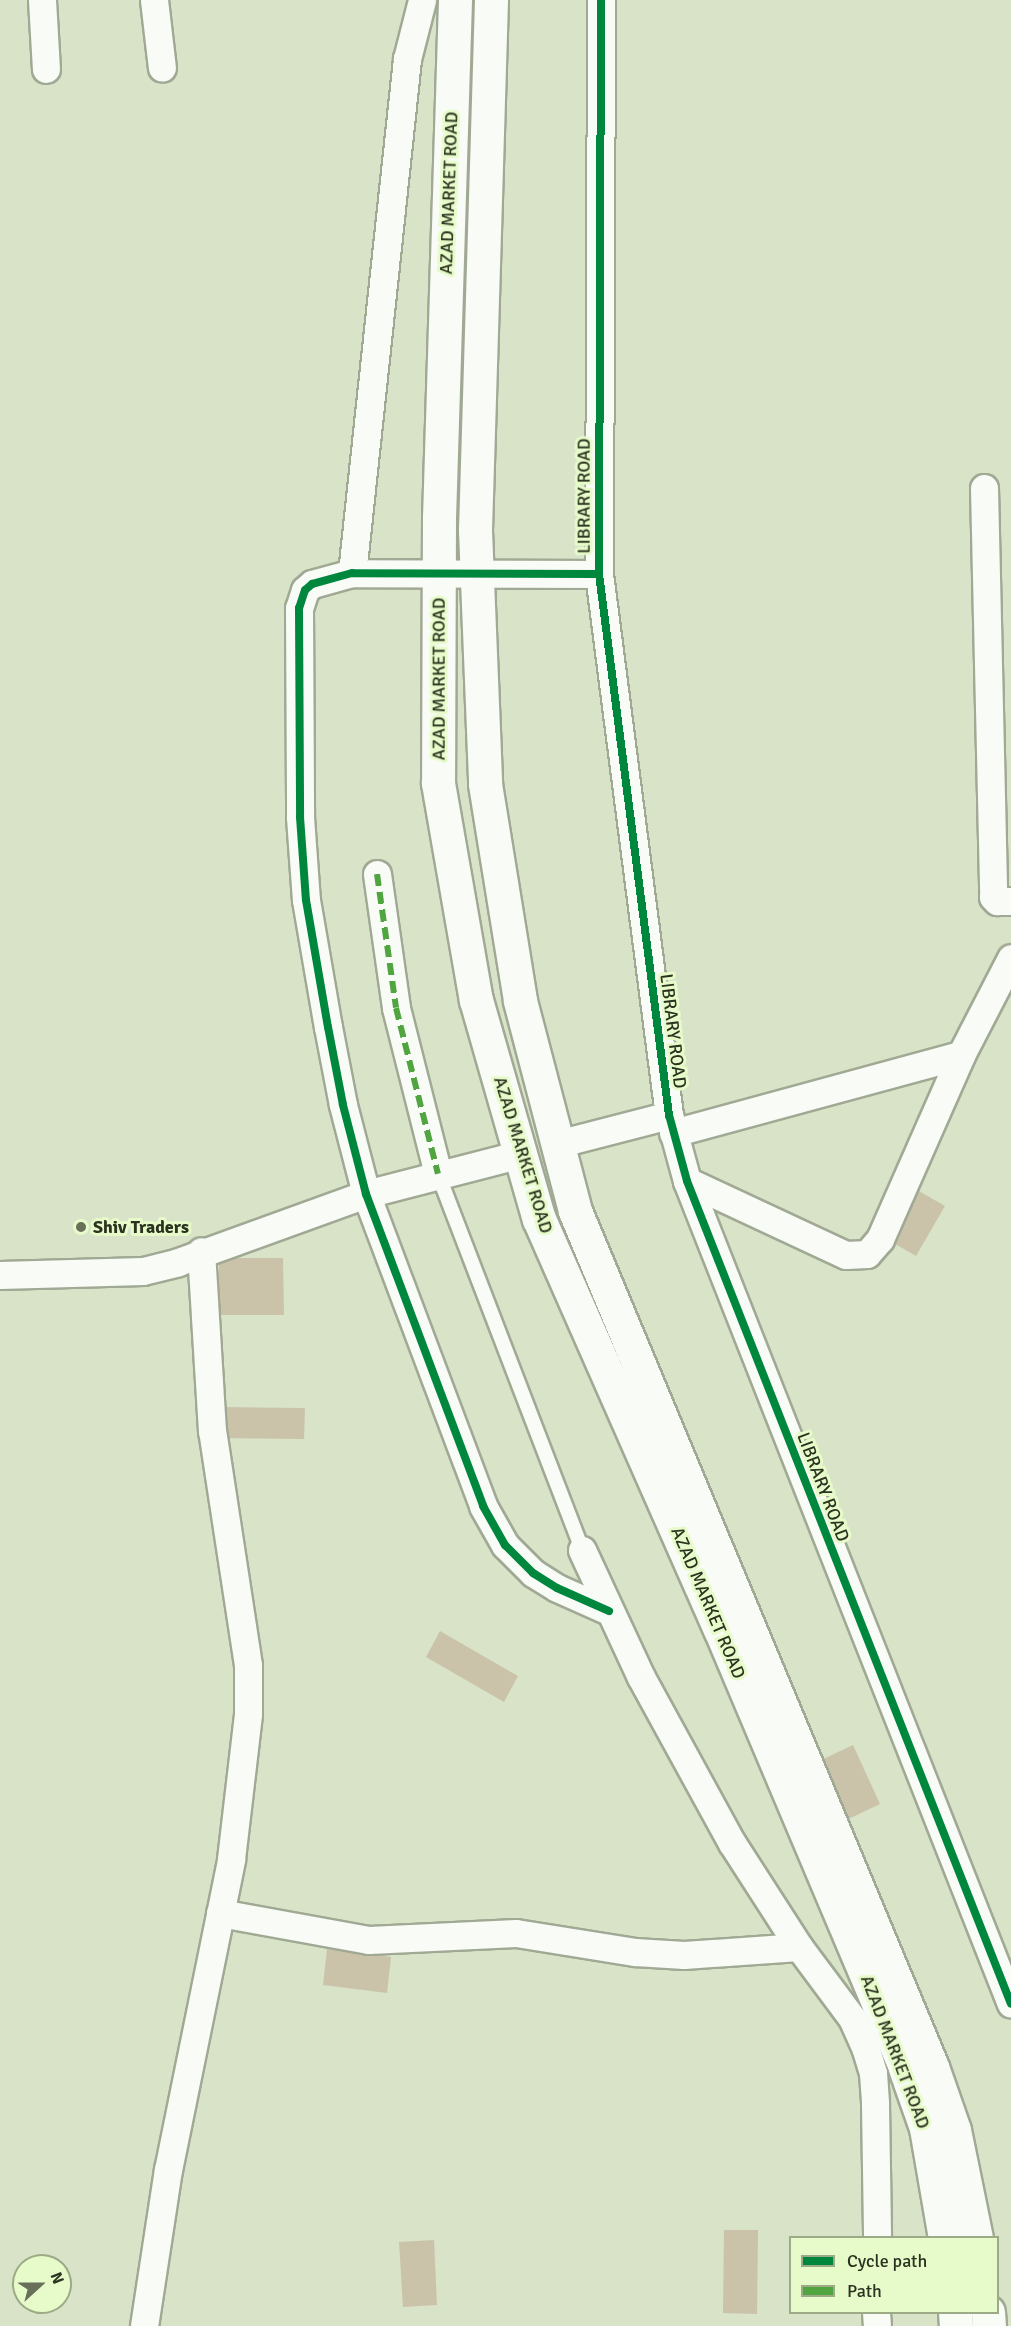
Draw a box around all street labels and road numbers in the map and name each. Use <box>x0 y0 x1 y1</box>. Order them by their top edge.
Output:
street label: AZAD MARKET ROAD <box>435 111 463 275</box>
street label: LIBRARY ROAD <box>573 438 595 554</box>
street label: AZAD MARKET ROAD <box>428 598 450 760</box>
street label: LIBRARY ROAD <box>655 972 691 1090</box>
street label: AZAD MARKET ROAD <box>489 1074 557 1236</box>
street label: LIBRARY ROAD <box>792 1429 854 1545</box>
street label: AZAD MARKET ROAD <box>666 1524 750 1682</box>
street label: AZAD MARKET ROAD <box>856 1972 934 2132</box>

